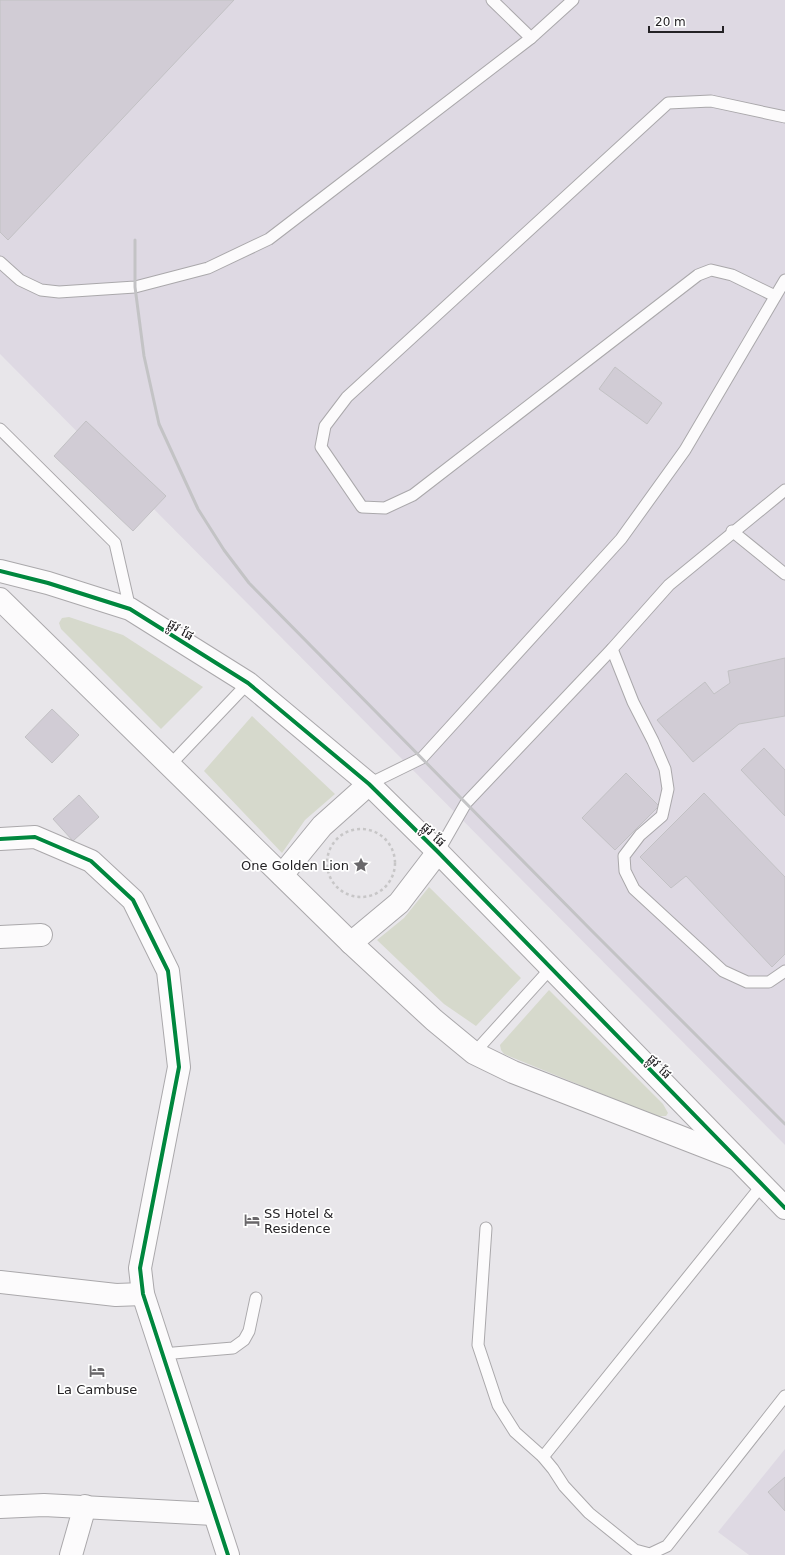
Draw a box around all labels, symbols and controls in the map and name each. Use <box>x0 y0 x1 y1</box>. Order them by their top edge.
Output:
scale bar <box>649 8 723 34</box>
text: 20 m <box>655 15 686 29</box>
street label: ផ្លូវ ផែ <box>163 615 197 647</box>
street label: ផ្លូវ ផែ <box>416 819 449 852</box>
place icon: One Golden Lion <box>352 856 370 874</box>
place label: One Golden Lion <box>241 858 349 873</box>
street label: ផ្លូវ ផែ <box>642 1051 675 1085</box>
place label: SS Hotel & Residence <box>264 1206 333 1236</box>
hotel icon: SS Hotel & Residence <box>243 1211 261 1229</box>
hotel icon: La Cambuse <box>88 1362 106 1380</box>
place label: La Cambuse <box>57 1382 137 1397</box>

